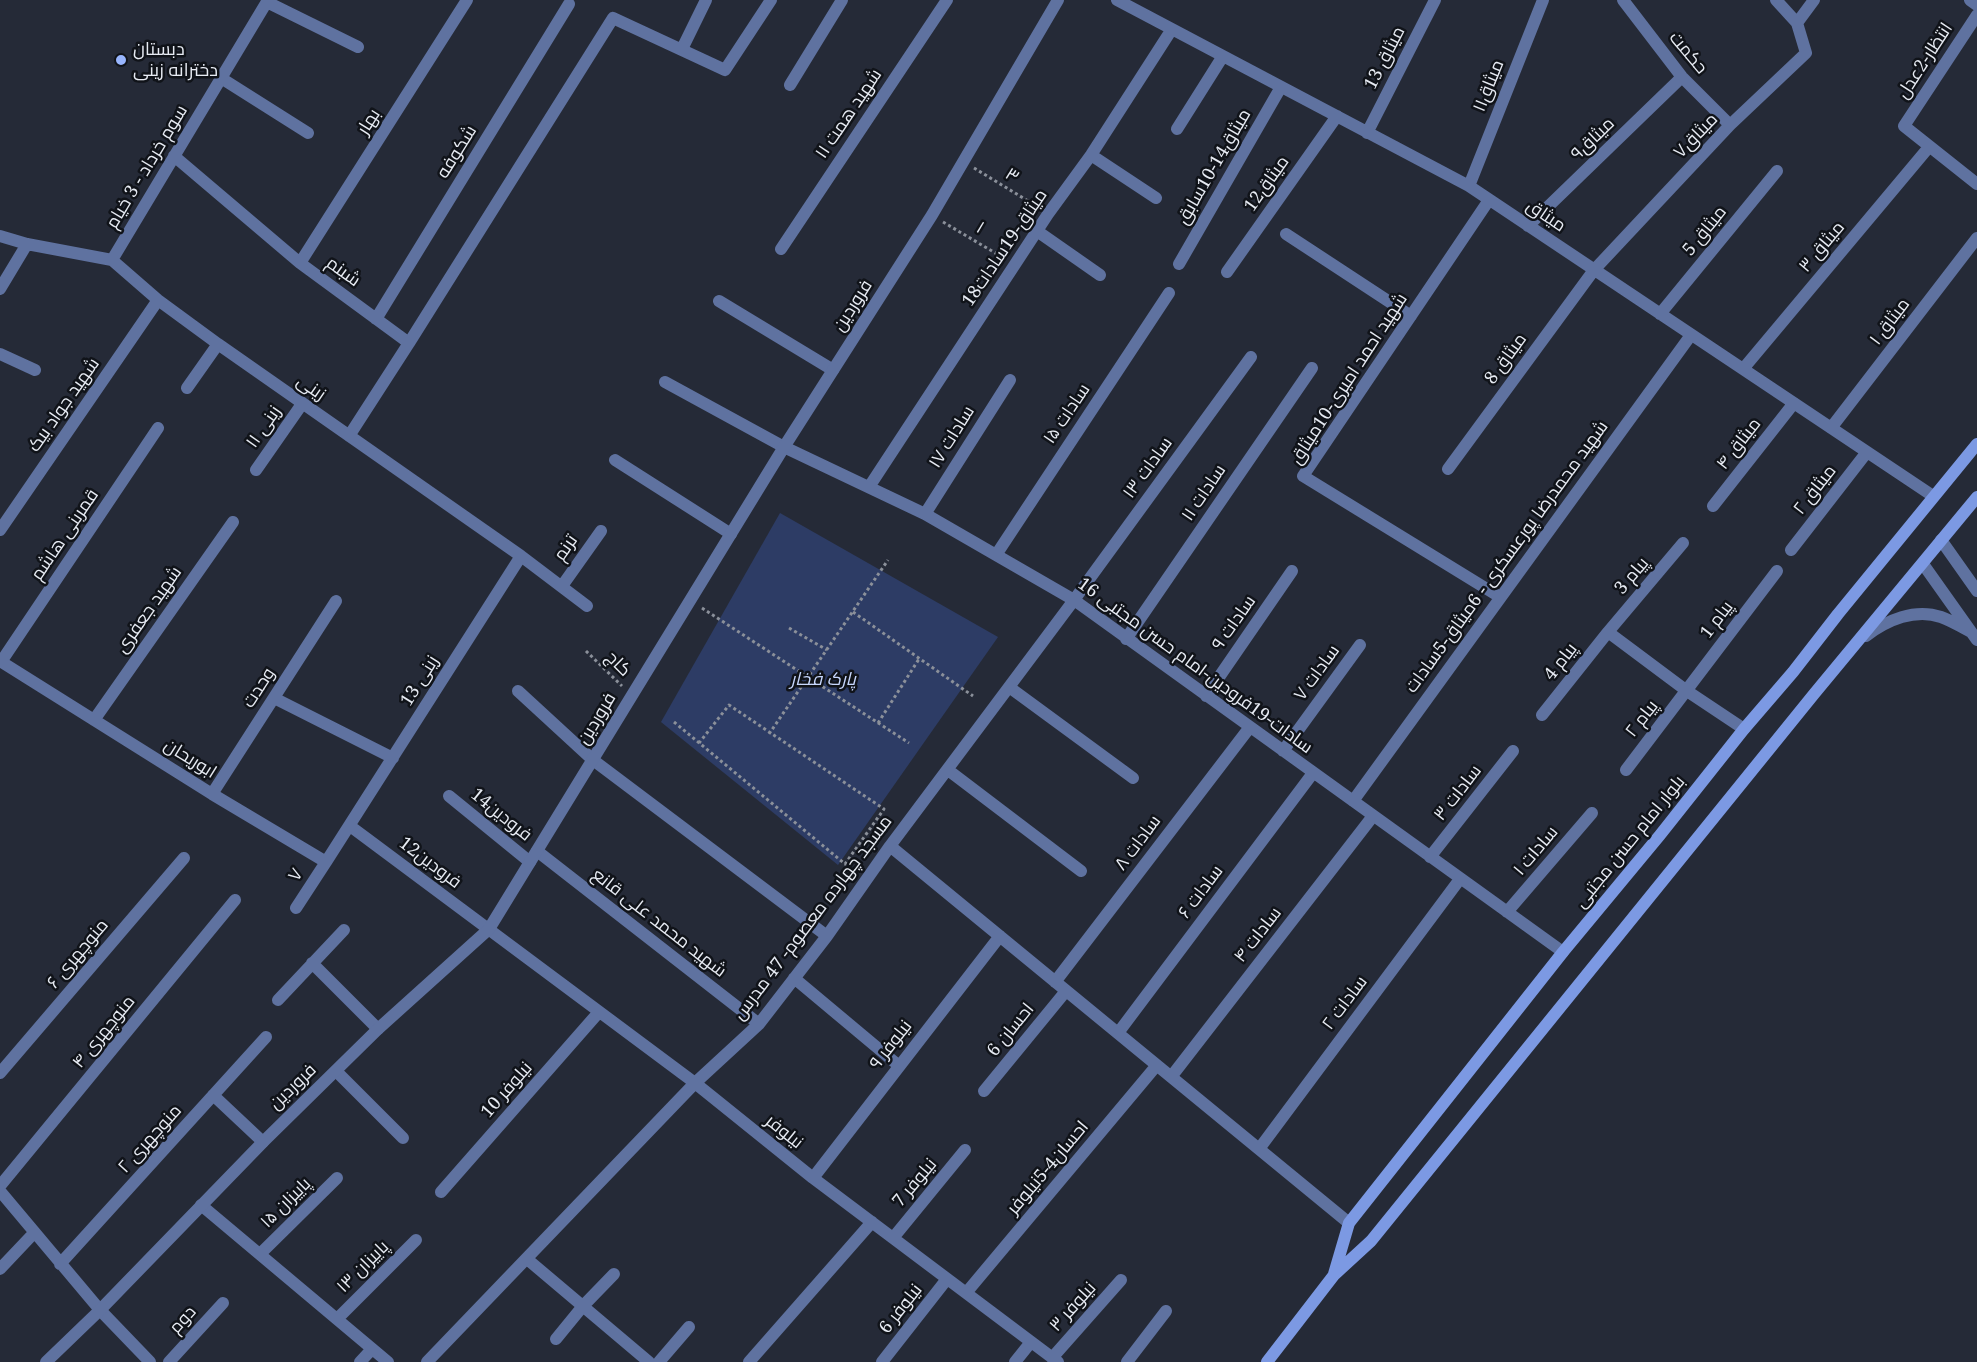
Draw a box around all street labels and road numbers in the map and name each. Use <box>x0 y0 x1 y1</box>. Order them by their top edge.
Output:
street label: انتظار-2عدل <box>1892 19 1958 103</box>
street label: میثاق 13 <box>1360 23 1410 93</box>
street label: حکمت <box>1664 27 1712 79</box>
street label: میثاق۱۱ <box>1469 57 1509 115</box>
street label: شهید همت ۱۱ <box>811 65 887 163</box>
street label: سوم خرداد - 3 خیام <box>102 101 192 233</box>
street label: بهار <box>353 105 385 139</box>
street label: میثاق14-10سابق <box>1172 105 1256 229</box>
street label: میثاق۷ <box>1669 109 1723 163</box>
street label: میثاق۹ <box>1567 113 1619 165</box>
street label: شکوفه <box>432 121 482 183</box>
street label: 12میثاق <box>1240 152 1294 216</box>
street label: ۳ <box>1001 164 1023 188</box>
street label: 18میثاق-19سادات <box>958 185 1052 311</box>
street label: میثاق <box>1522 195 1570 237</box>
street label: میثاق 5 <box>1678 202 1732 260</box>
street label: ۱ <box>972 217 988 239</box>
street label: میثاق ۳ <box>1794 217 1850 277</box>
street label: شبنم <box>322 252 364 292</box>
street label: فروردین <box>829 276 877 336</box>
street label: شهید احمد امیری-10میثاق <box>1286 289 1412 469</box>
street label: میثاق ۱ <box>1865 294 1915 350</box>
street label: میثاق 8 <box>1480 329 1532 389</box>
street label: شهید جواد بیک <box>24 354 104 456</box>
street label: زینی <box>292 370 330 406</box>
street label: سادات ۱۵ <box>1039 380 1095 448</box>
street label: زینی ۱۱ <box>242 402 286 452</box>
street label: سادات ۱۷ <box>924 402 980 472</box>
street label: میثاق ۴ <box>1712 414 1766 474</box>
street label: شهید محمدرضا پورعسکری - 6میثاق-5سادات <box>1401 417 1613 697</box>
street label: سادات ۱۳ <box>1119 433 1177 503</box>
street label: سادات ۱۱ <box>1177 461 1231 525</box>
street label: میثاق ۲ <box>1789 461 1841 519</box>
street label: قمربنی هاشم <box>27 485 103 585</box>
street label: ترنم <box>549 531 583 565</box>
street label: پیام 3 <box>1610 553 1654 599</box>
street label: شهید جعفری <box>111 563 187 657</box>
street label: سادات-19فرودین-امام حسن مجتبی 16 <box>1073 573 1317 759</box>
street label: سادات ۹ <box>1207 591 1261 655</box>
street label: پیام 1 <box>1696 597 1738 643</box>
street label: پیام 4 <box>1540 639 1582 685</box>
street label: سادات ۷ <box>1289 641 1345 705</box>
street label: کاج <box>601 647 635 681</box>
street label: زینی 13 <box>396 652 444 710</box>
street label: وحدت <box>238 664 280 712</box>
street label: فروردین <box>573 689 621 749</box>
street label: پیام ۲ <box>1621 696 1663 742</box>
street label: ابوریحان <box>160 735 220 783</box>
street label: سادات ۳ <box>1430 761 1486 825</box>
street label: بلوار امام حسن مجتبی <box>1570 771 1690 913</box>
street label: 14فرودین <box>466 784 536 846</box>
street label: مسجد چهارده معصوم- 47 مدرس <box>729 811 897 1025</box>
street label: سادات ۸ <box>1110 811 1166 875</box>
street label: سادات ‍‍۱ <box>1509 822 1563 880</box>
street label: 12فرودین <box>395 833 465 893</box>
street label: سادات ۶ <box>1174 861 1228 923</box>
street label: ۷ <box>284 864 308 886</box>
street label: شهید محمد علی قانع <box>588 864 730 982</box>
street label: سادات ۴ <box>1230 903 1286 967</box>
street label: منوچهری ۶ <box>43 915 113 993</box>
street label: سادات ۲ <box>1318 972 1372 1034</box>
street label: منوچهری ۴ <box>68 991 140 1073</box>
street label: احسان 6 <box>983 999 1039 1061</box>
street label: نیلوفر ۹ <box>865 1016 917 1074</box>
street label: نیلوفر 10 <box>477 1058 537 1122</box>
street label: فروردین <box>265 1059 321 1115</box>
street label: منوچهری ۲ <box>114 1100 186 1178</box>
street label: نیلوفر <box>761 1110 807 1154</box>
street label: احسان4-5نیلوفر <box>1003 1117 1093 1219</box>
street label: نیلوفر 7 <box>888 1154 942 1212</box>
street label: پاییزان ۱۵ <box>256 1173 316 1233</box>
street label: پاییزان ۱۳ <box>332 1236 394 1298</box>
street label: نیلوفر ۳ <box>1045 1278 1101 1336</box>
street label: نیلوفر 6 <box>875 1280 927 1338</box>
street label: دوم <box>165 1302 201 1338</box>

